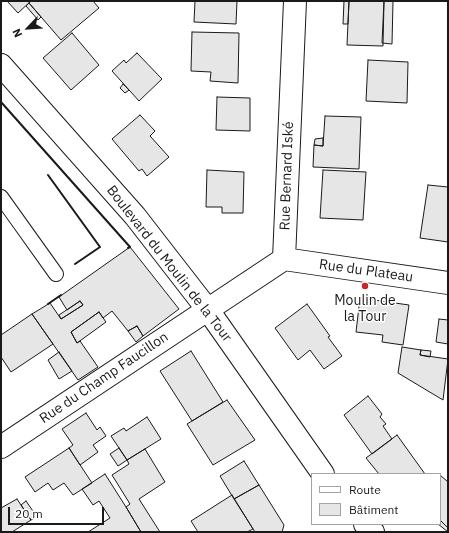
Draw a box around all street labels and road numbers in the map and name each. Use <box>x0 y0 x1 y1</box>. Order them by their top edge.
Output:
street label: Rue Bernard Iské <box>277 121 297 231</box>
street label: Boulevard du Moulin de la Tour <box>103 182 235 346</box>
street label: Rue du Plateau <box>318 256 414 286</box>
street label: Rue du Champ Faucillon <box>36 329 172 427</box>

